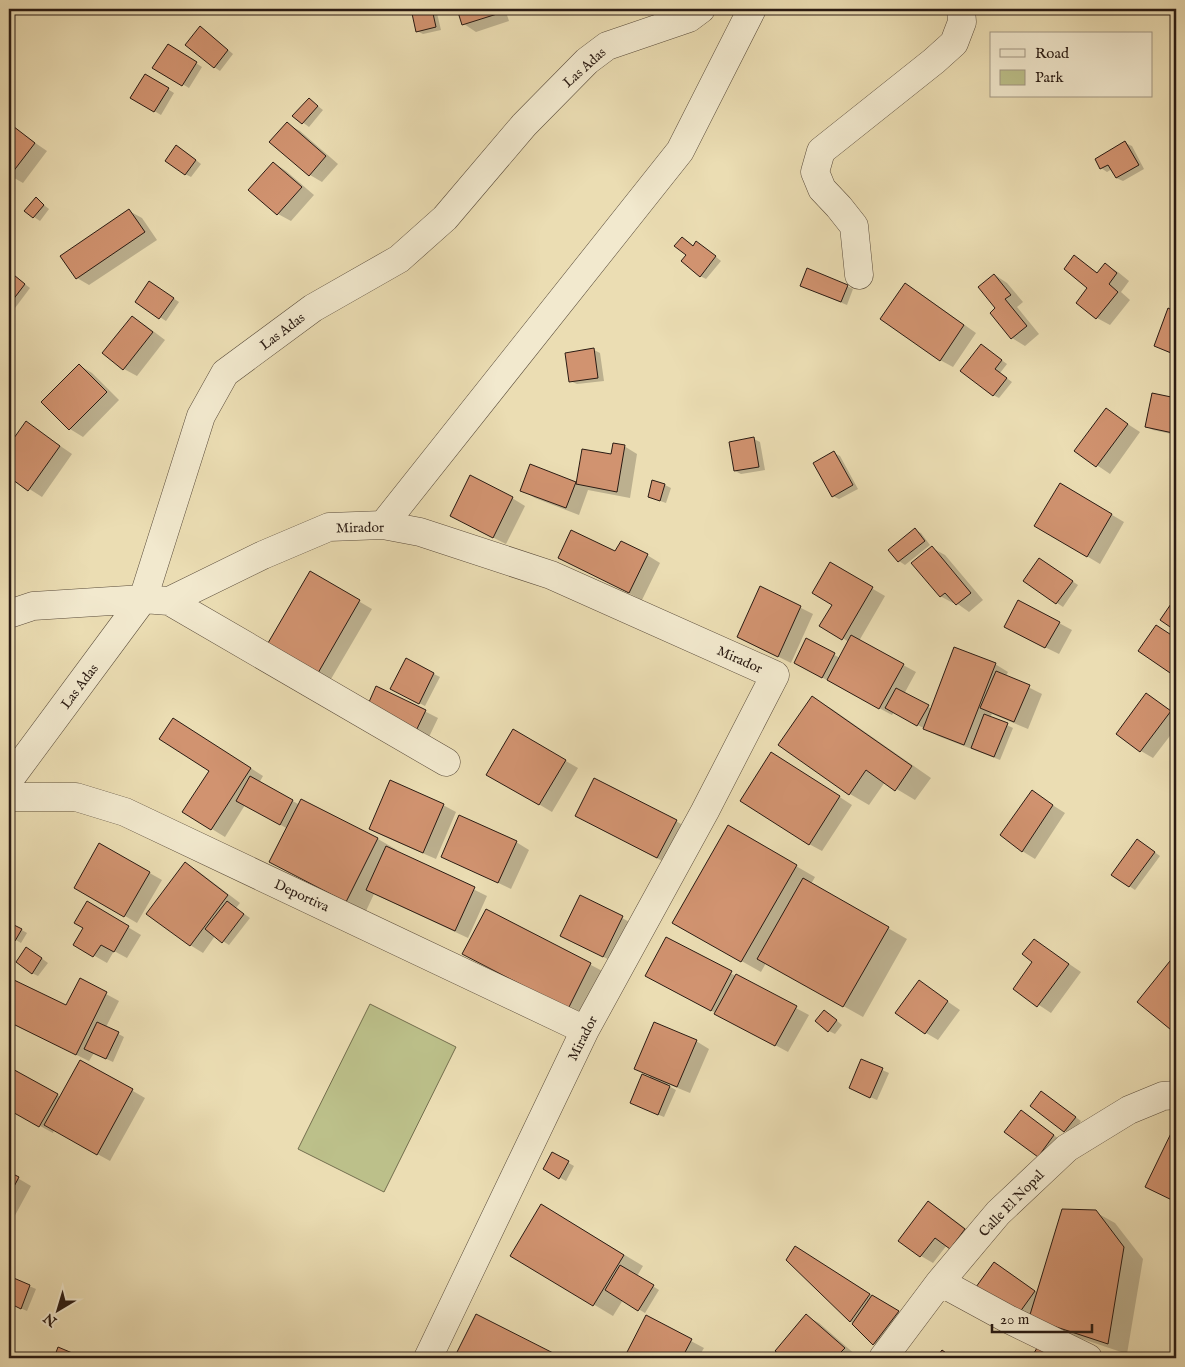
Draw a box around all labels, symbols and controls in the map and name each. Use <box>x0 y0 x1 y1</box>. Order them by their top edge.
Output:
legend <box>990 32 1152 98</box>
street label: Las Adas <box>559 44 610 92</box>
text: Road <box>1035 44 1070 63</box>
text: Park <box>1035 68 1065 87</box>
street label: Las Adas <box>256 309 309 355</box>
street label: Mirador <box>336 519 384 537</box>
street label: Mirador <box>714 642 765 678</box>
street label: Las Adas <box>57 660 103 713</box>
street label: Deportiva <box>271 875 333 917</box>
street label: Mirador <box>564 1013 602 1064</box>
street label: Calle El Nopal <box>975 1166 1048 1241</box>
north arrow <box>32 1284 82 1334</box>
scale bar <box>992 1302 1092 1334</box>
text: N <box>40 1309 62 1331</box>
text: 20 m <box>1000 1310 1030 1329</box>

